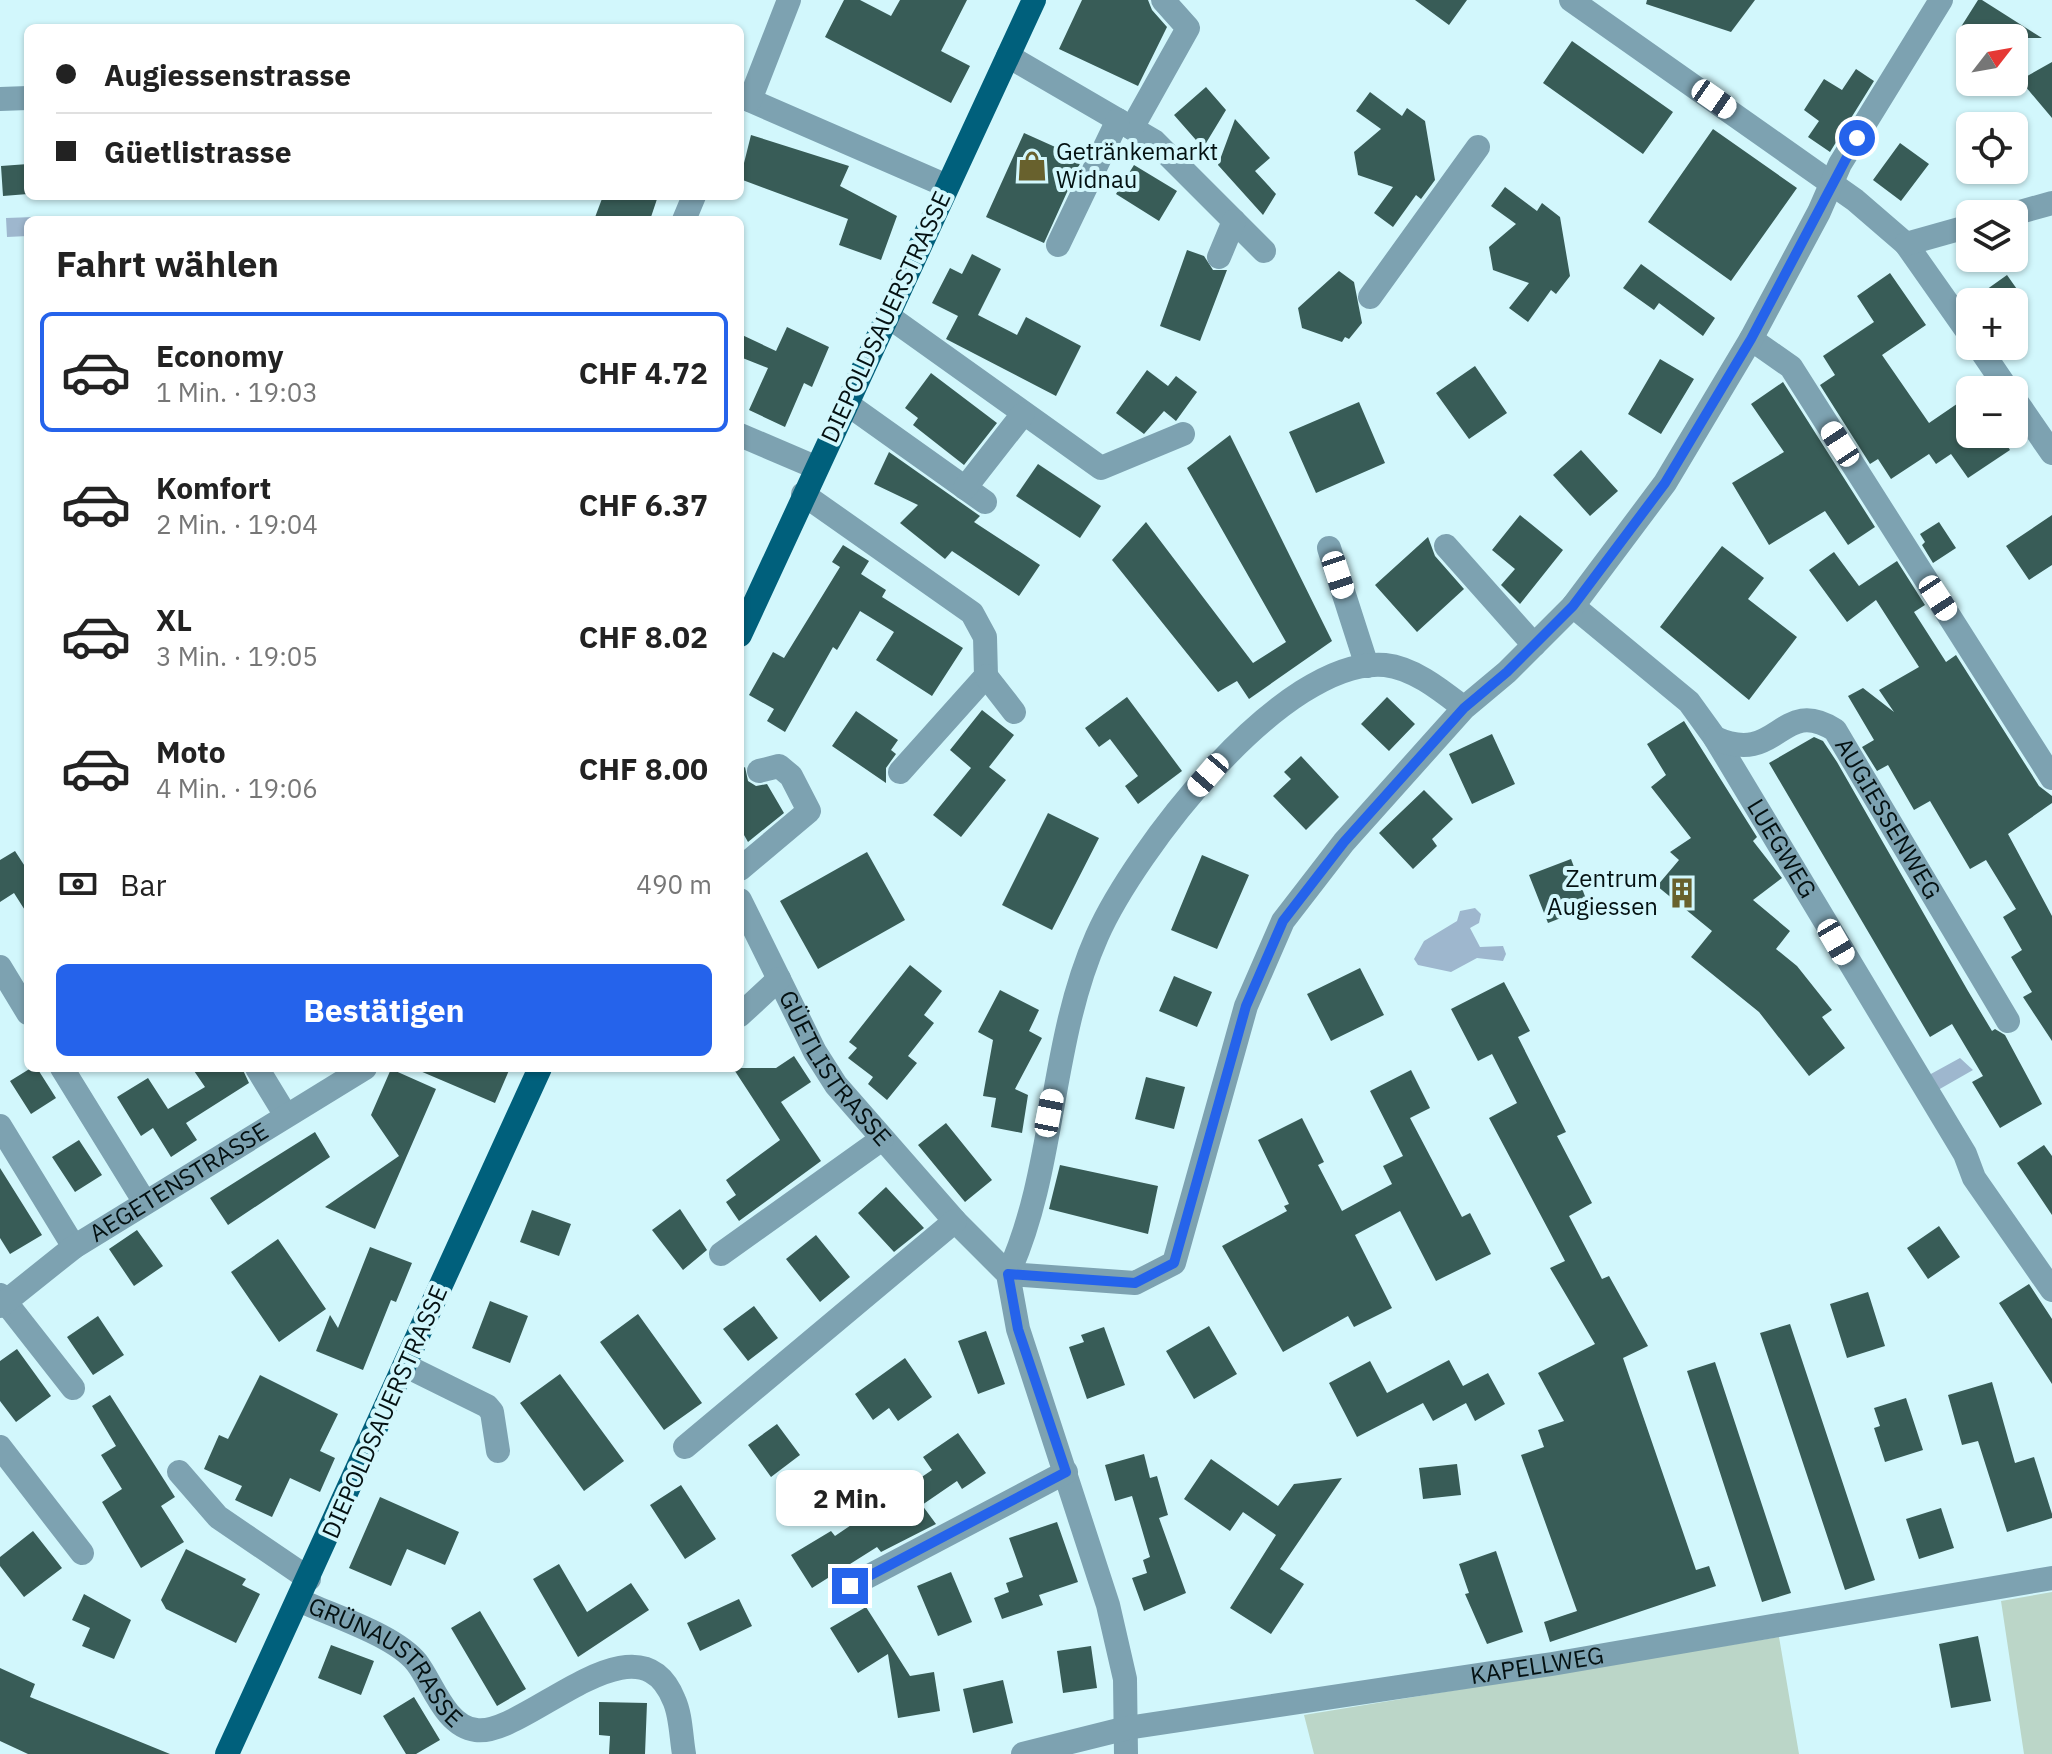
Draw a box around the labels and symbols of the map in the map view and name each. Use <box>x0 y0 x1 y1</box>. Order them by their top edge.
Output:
north arrow <box>1956 24 2028 96</box>
car <box>1687 75 1741 123</box>
route start <box>1839 120 1875 156</box>
place label: Getränkemarkt Widnau <box>1056 135 1218 195</box>
shop icon: Getränkemarkt Widnau <box>1015 149 1049 183</box>
street label: DIEPOLDSAUERSTRASSE <box>813 186 957 447</box>
car <box>1817 417 1863 471</box>
car <box>1319 548 1357 602</box>
car <box>1915 571 1961 625</box>
street label: AUGIESSENWEG <box>1828 732 1949 905</box>
car <box>1183 749 1233 801</box>
street label: LUEGWEG <box>1740 793 1824 904</box>
place label: Zentrum Augiessen <box>1547 862 1658 922</box>
building icon: Zentrum Augiessen <box>1665 876 1699 910</box>
car <box>1814 915 1858 969</box>
street label: GÜETLISTRASSE <box>772 985 899 1152</box>
car <box>1033 1087 1065 1139</box>
street label: AEGETENSTRASSE <box>83 1114 274 1249</box>
street label: DIEPOLDSAUERSTRASSE <box>314 1280 454 1543</box>
callout: 2 Min. <box>776 1470 924 1526</box>
route end <box>832 1568 868 1604</box>
street label: GRÜNAUSTRASSE <box>304 1589 470 1734</box>
street label: KAPELLWEG <box>1468 1638 1606 1691</box>

